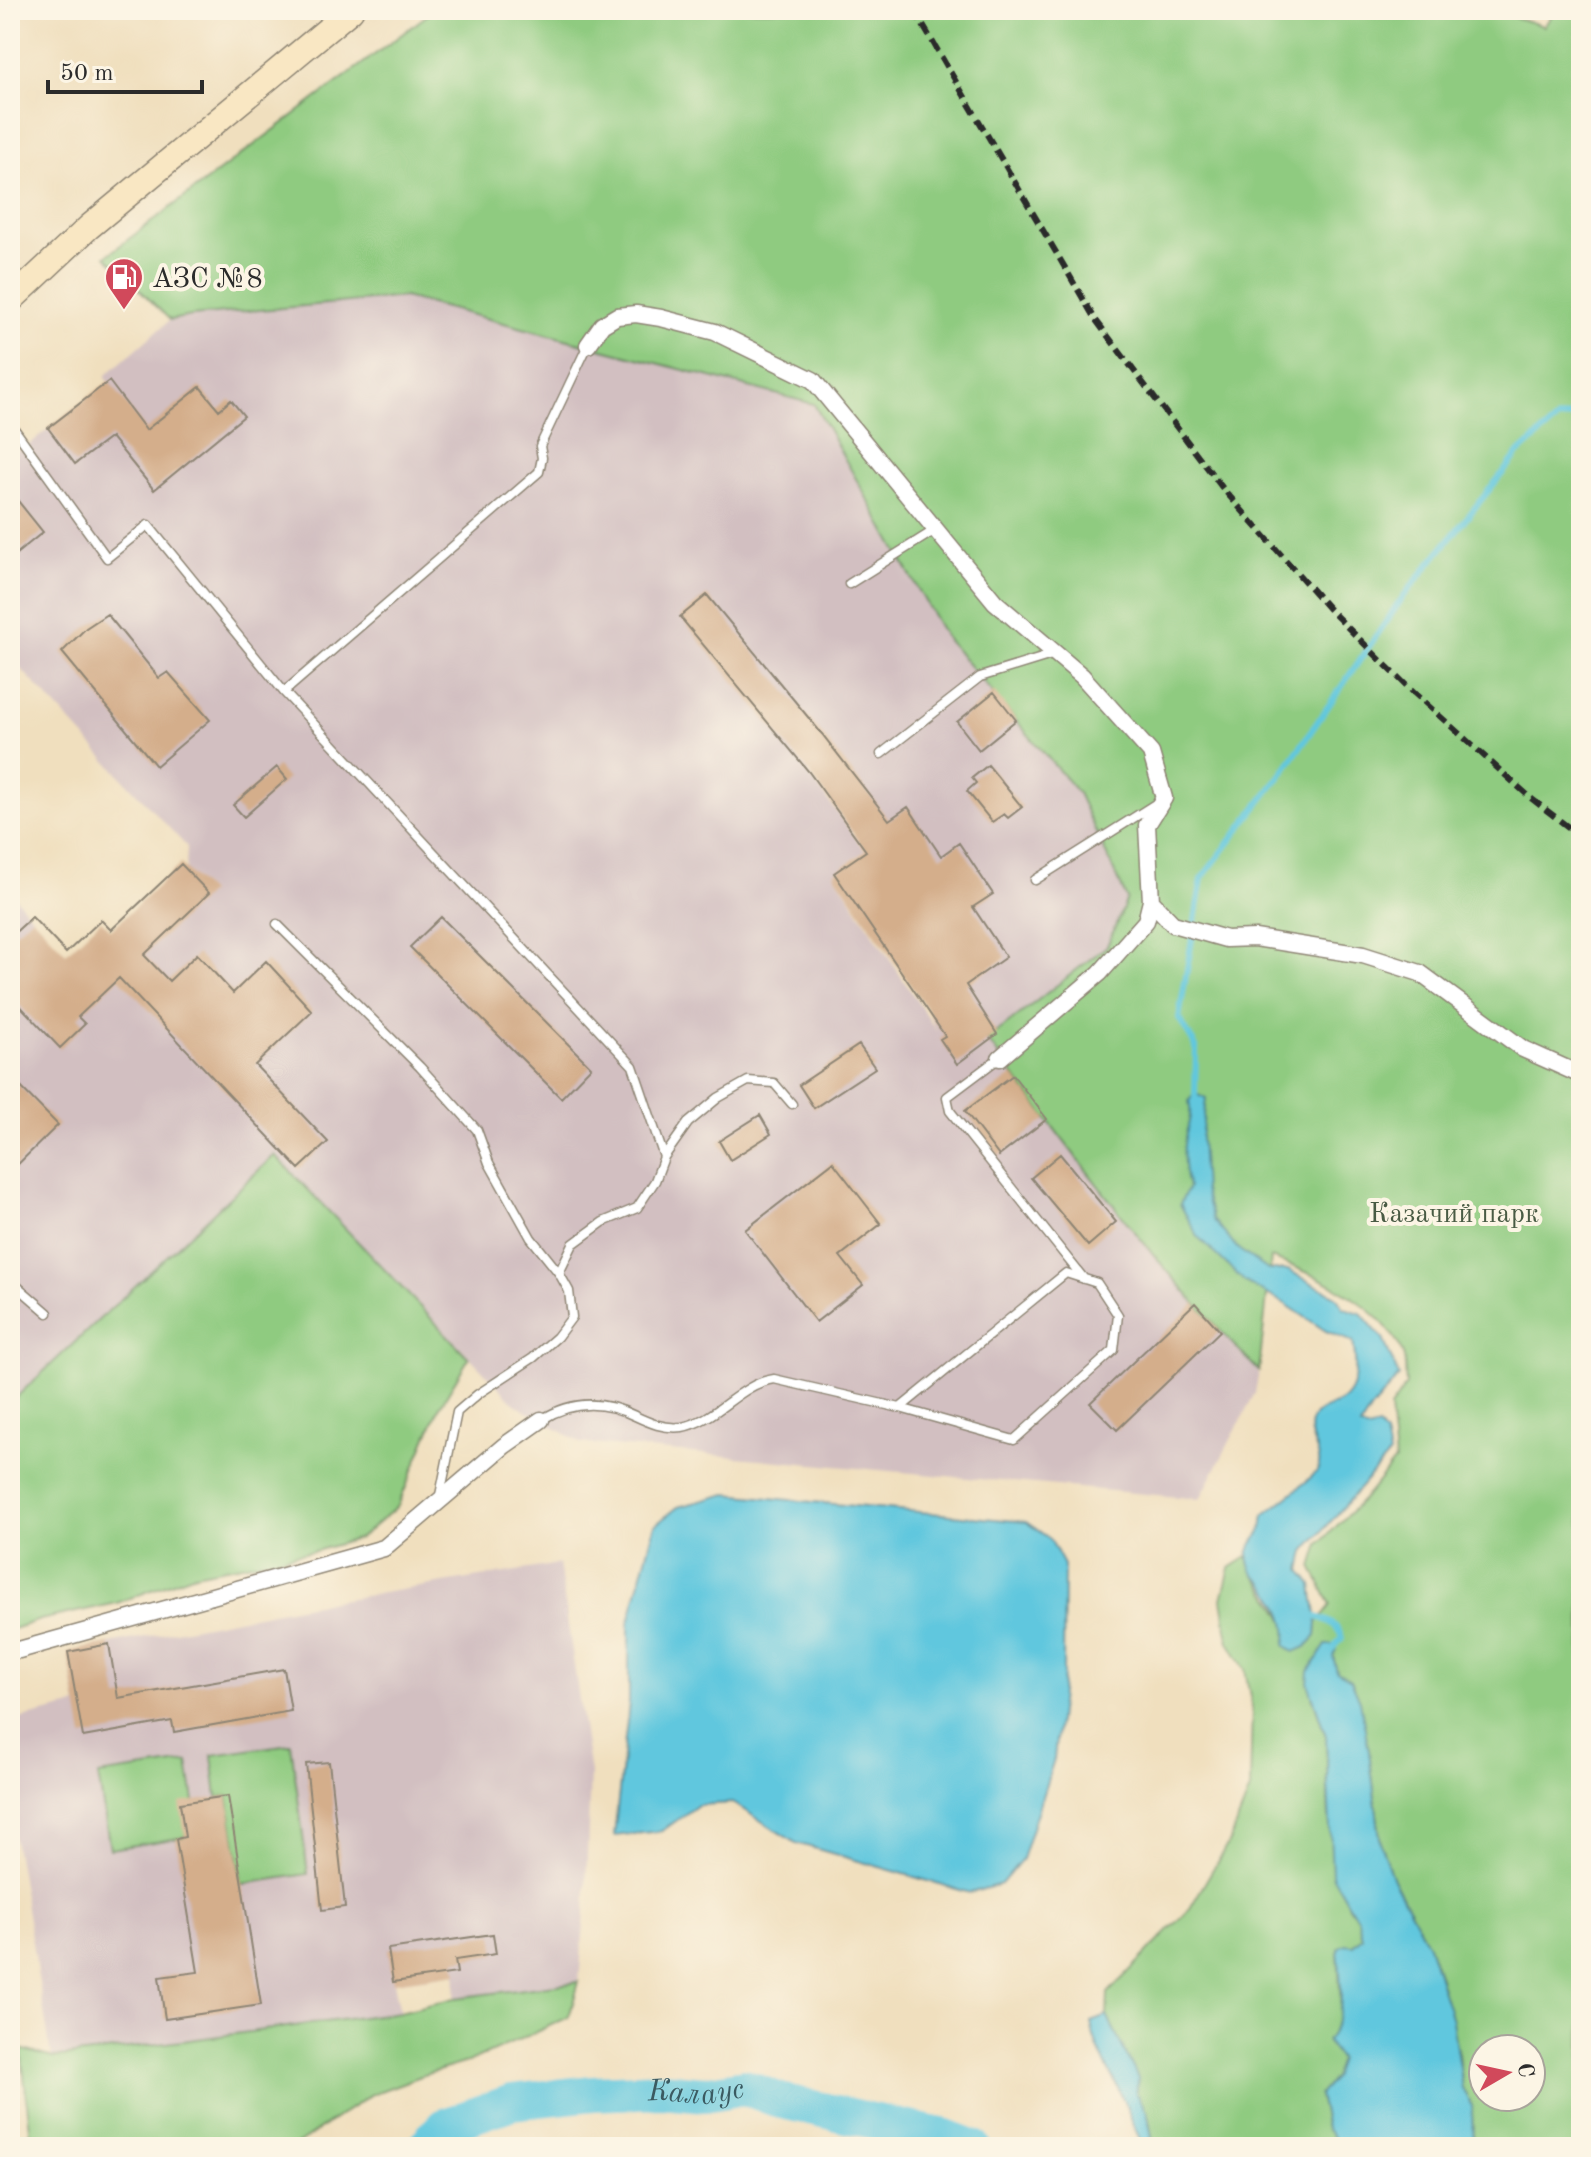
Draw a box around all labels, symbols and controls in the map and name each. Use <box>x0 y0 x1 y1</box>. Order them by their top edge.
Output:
scale bar <box>48 44 202 94</box>
text: 50 m <box>60 62 114 86</box>
fuel station icon: АЗС №8 <box>103 256 145 311</box>
place label: АЗС №8 <box>152 266 263 294</box>
park label: Казачий парк <box>1369 1201 1539 1229</box>
north arrow <box>1467 2033 1547 2113</box>
text: С <box>1513 2061 1537 2079</box>
water label: Калаус <box>646 2074 747 2112</box>

